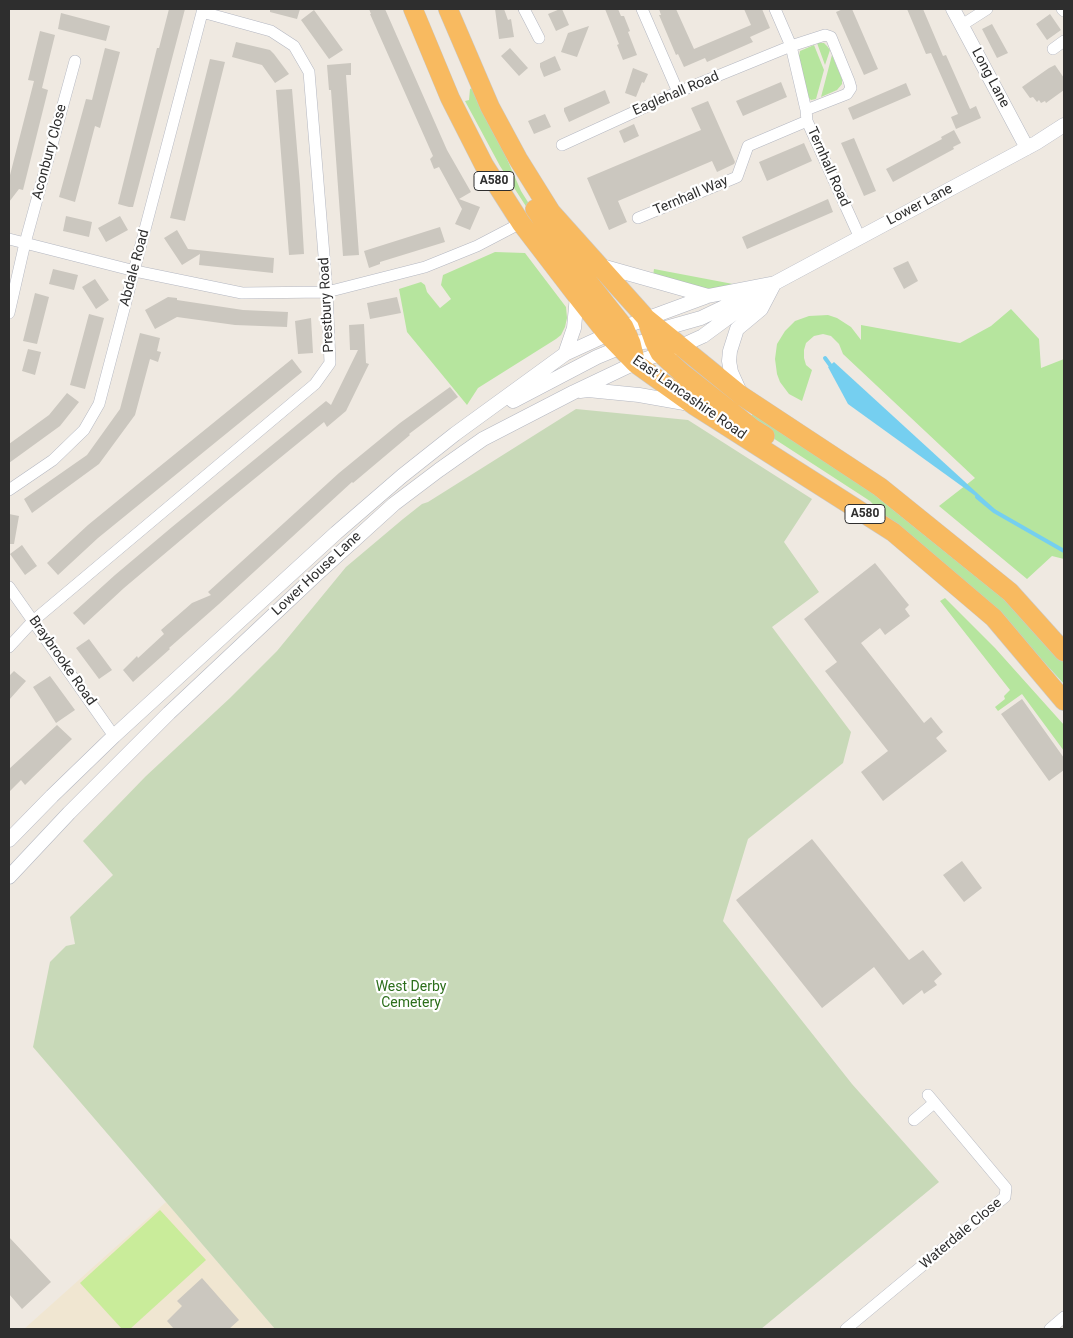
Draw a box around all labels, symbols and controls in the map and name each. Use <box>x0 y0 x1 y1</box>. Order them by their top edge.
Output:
street label: Long Lane <box>967 45 1013 111</box>
street label: Eaglehall Road <box>630 68 722 120</box>
street label: Aconbury Close <box>29 103 71 201</box>
street label: Ternhall Road <box>803 125 853 209</box>
road number: A580 <box>474 172 514 190</box>
street label: Ternhall Way <box>651 173 731 219</box>
street label: Lower Lane <box>884 181 956 229</box>
street label: Abdale Road <box>117 228 153 308</box>
street label: Prestbury Road <box>316 257 338 353</box>
street label: East Lancashire Road <box>629 353 749 443</box>
road number: A580 <box>845 504 885 524</box>
street label: Lower House Lane <box>269 528 365 620</box>
street label: Braybrooke Road <box>25 613 99 709</box>
park label: West Derby Cemetery <box>376 979 446 1012</box>
street label: Waterdale Close <box>917 1195 1005 1273</box>

